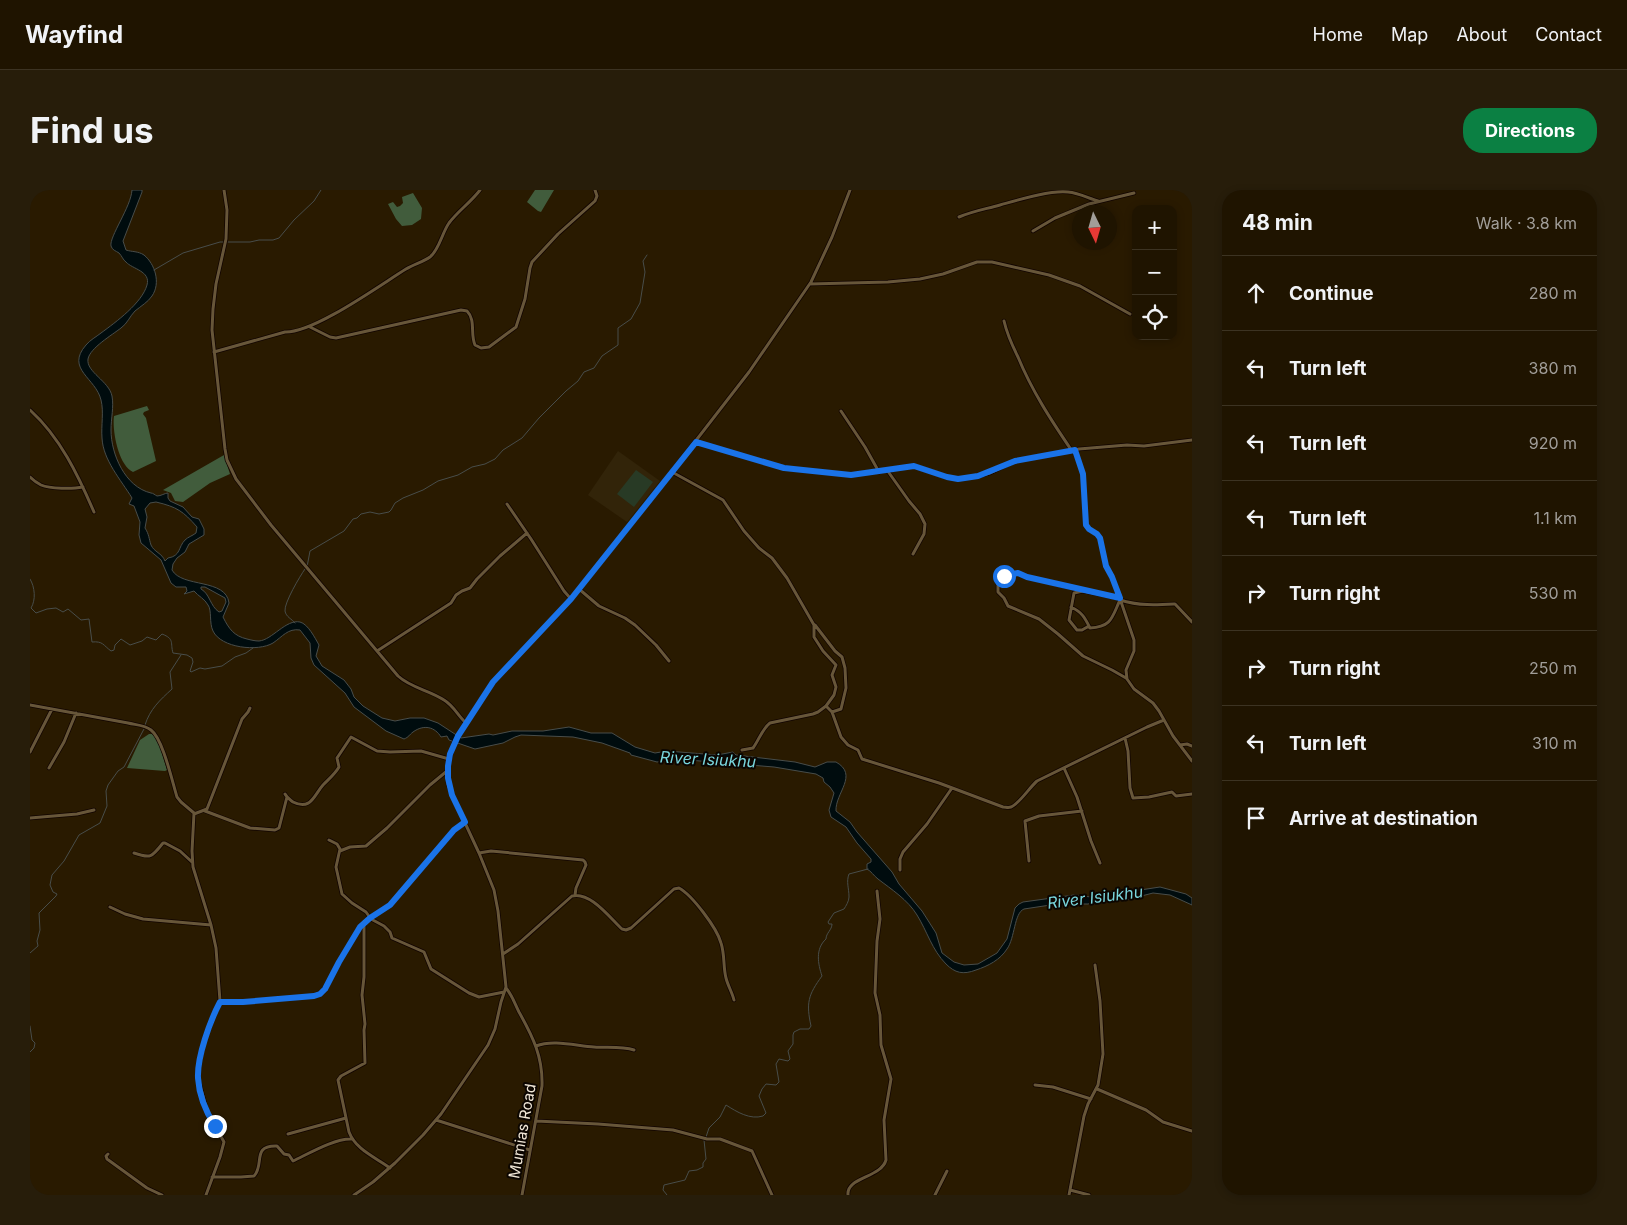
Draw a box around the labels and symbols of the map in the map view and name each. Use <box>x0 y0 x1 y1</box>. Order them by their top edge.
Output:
north arrow <box>1072 205 1117 250</box>
route start <box>993 565 1016 588</box>
water label: River Isiukhu <box>659 746 757 772</box>
water label: River Isiukhu <box>1046 881 1144 913</box>
street label: Mumias Road <box>504 1082 540 1180</box>
route end <box>204 1115 227 1138</box>

